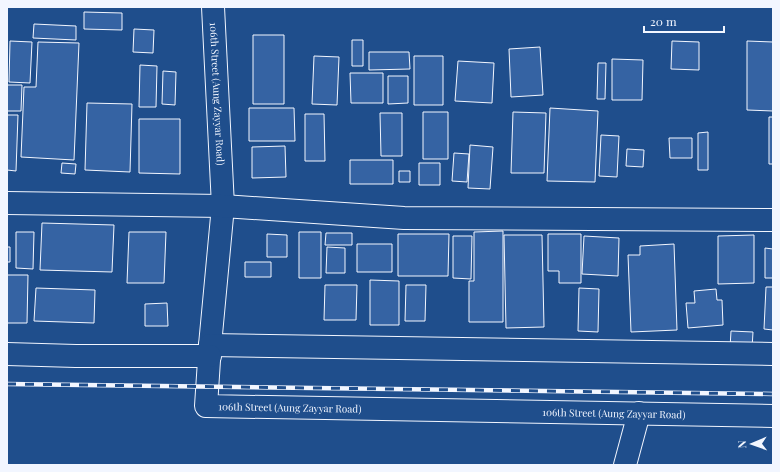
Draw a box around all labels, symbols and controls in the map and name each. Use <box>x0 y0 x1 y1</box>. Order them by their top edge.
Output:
scale bar <box>644 8 724 34</box>
text: 20 m <box>650 13 677 29</box>
street label: 106th Street (Aung Zayyar Road) <box>207 22 228 166</box>
street label: 106th Street (Aung Zayyar Road) <box>218 399 362 416</box>
street label: 106th Street (Aung Zayyar Road) <box>542 405 686 421</box>
north arrow <box>732 424 772 464</box>
text: N <box>734 440 749 449</box>

